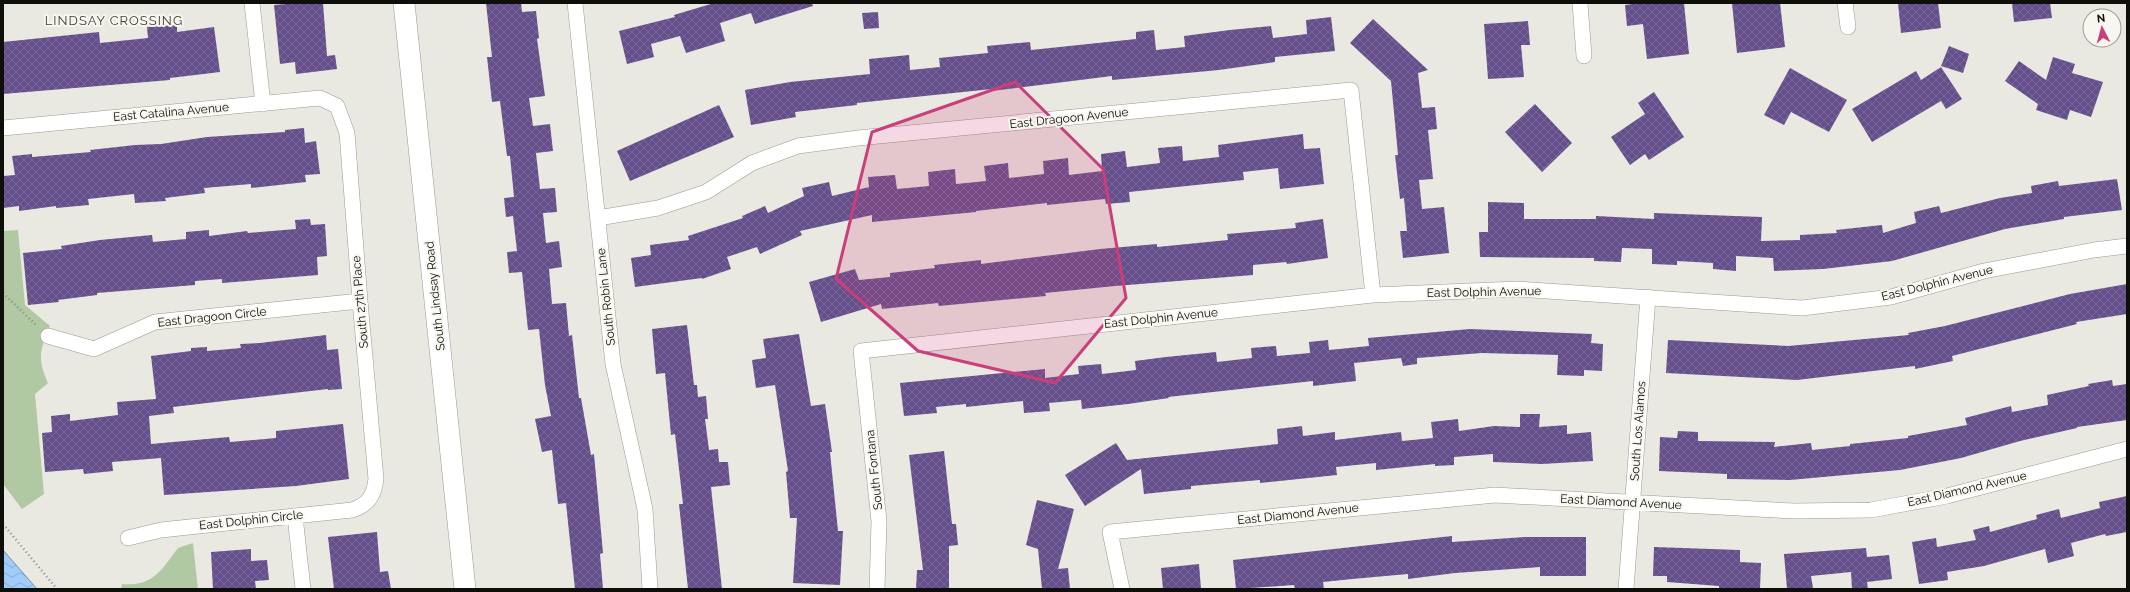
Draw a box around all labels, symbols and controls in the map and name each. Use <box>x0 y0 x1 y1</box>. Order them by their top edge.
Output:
north arrow <box>2082 8 2122 48</box>
text: N <box>2096 12 2106 25</box>
district label: LINDSAY CROSSING <box>45 13 183 28</box>
street label: East Catalina Avenue <box>113 100 229 124</box>
street label: East Dragoon Avenue <box>1009 105 1129 131</box>
street label: South Lindsay Road <box>422 241 448 351</box>
street label: South Robin Lane <box>594 248 618 346</box>
street label: South 27th Place <box>349 255 371 349</box>
street label: East Dolphin Avenue <box>1880 262 1994 304</box>
street label: East Dolphin Avenue <box>1427 284 1541 300</box>
street label: East Dragoon Circle <box>157 304 267 330</box>
street label: East Dolphin Avenue <box>1103 305 1219 331</box>
street label: South Los Alamos <box>1628 380 1648 481</box>
street label: South Fontana <box>863 429 885 511</box>
street label: East Diamond Avenue <box>1906 468 2028 510</box>
street label: East Diamond Avenue <box>1560 492 1682 512</box>
street label: East Diamond Avenue <box>1237 501 1359 527</box>
street label: East Dolphin Circle <box>198 508 304 532</box>

